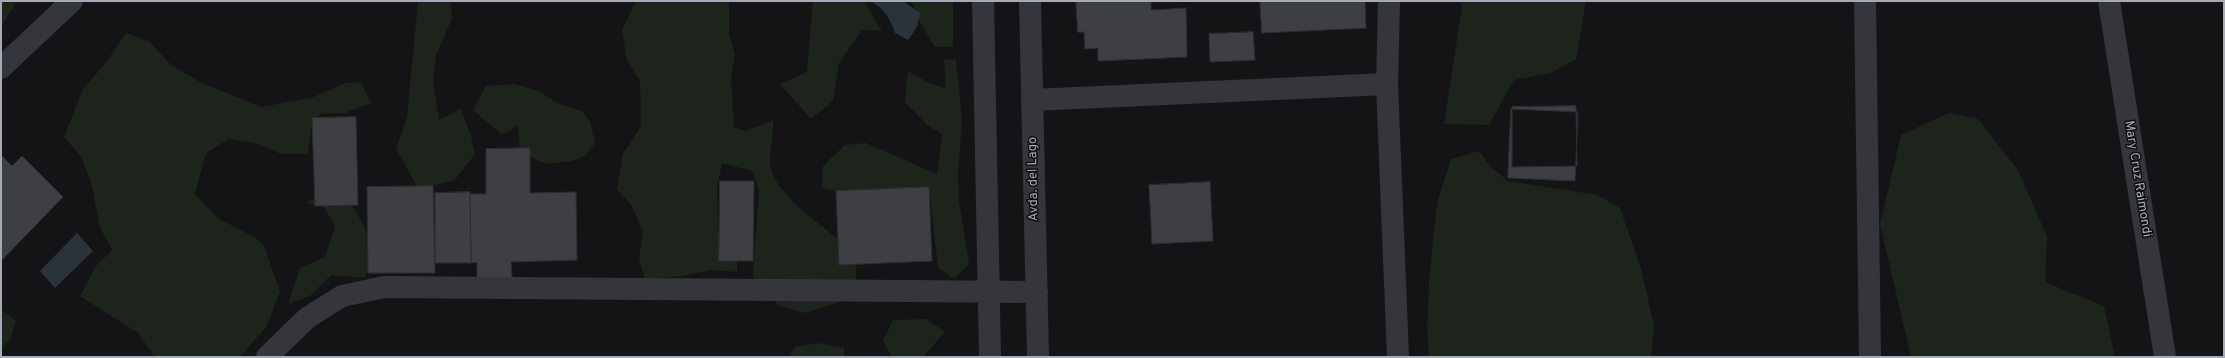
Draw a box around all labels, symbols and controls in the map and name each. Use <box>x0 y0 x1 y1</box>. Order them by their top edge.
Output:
street label: Mary Cruz Raimondi <box>2120 120 2154 238</box>
street label: Avda. del Lago <box>1025 137 1043 221</box>

